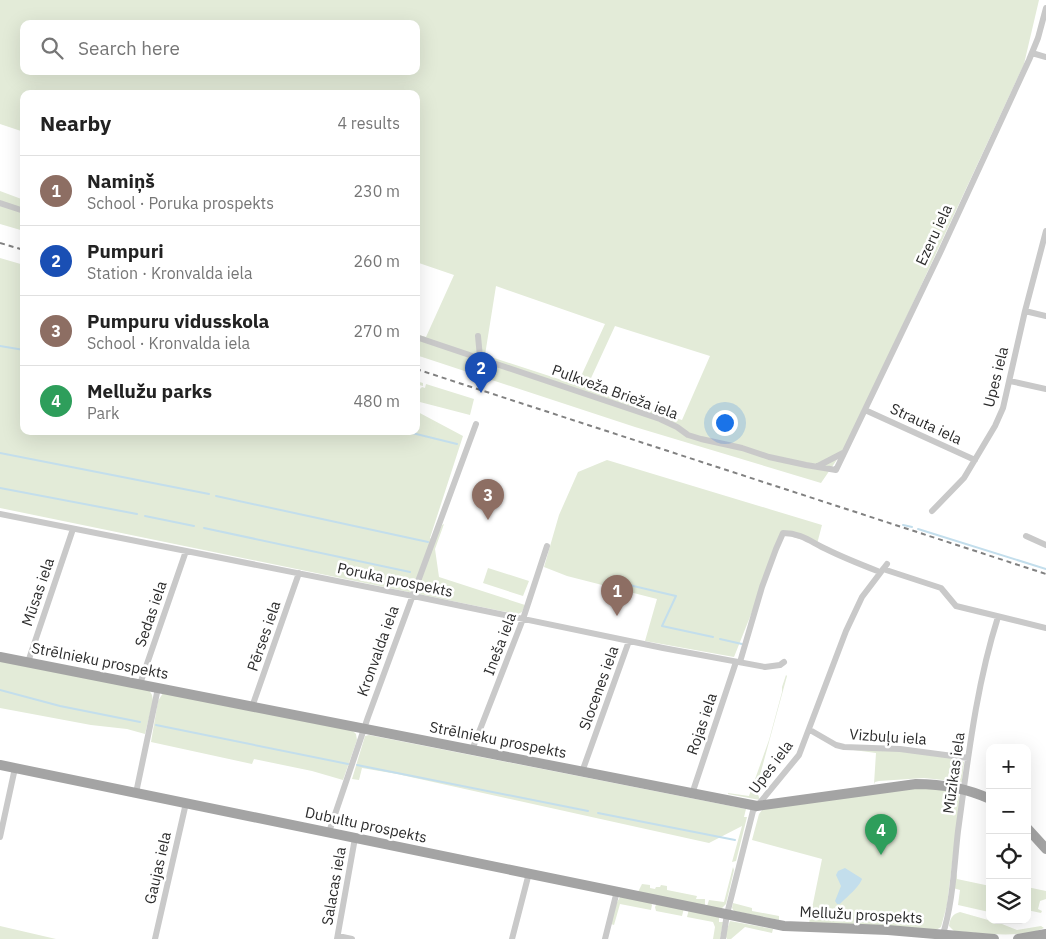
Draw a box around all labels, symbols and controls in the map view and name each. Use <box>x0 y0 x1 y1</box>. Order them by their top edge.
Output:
search box <box>20 20 420 75</box>
icon: search <box>38 34 66 62</box>
text: Search here <box>78 36 180 60</box>
text: Nearby <box>40 109 111 137</box>
text: 4 results <box>337 113 400 133</box>
text: Namiņš <box>87 169 155 193</box>
text: 1 <box>51 181 61 201</box>
text: 230 m <box>353 181 400 201</box>
text: School · Poruka prospekts <box>87 193 274 213</box>
street label: Ezeru iela <box>911 201 956 268</box>
text: Pumpuri <box>87 239 164 263</box>
text: 2 <box>51 251 61 271</box>
text: 260 m <box>353 251 400 271</box>
text: Station · Kronvalda iela <box>87 263 253 283</box>
text: Pumpuru vidusskola <box>87 309 269 333</box>
text: 3 <box>51 321 61 341</box>
text: 270 m <box>353 321 400 341</box>
text: School · Kronvalda iela <box>87 333 250 353</box>
street label: Upes iela <box>979 344 1012 409</box>
pin: 2 <box>465 352 497 393</box>
street label: Pulkveža Brieža iela <box>549 360 681 423</box>
text: Mellužu parks <box>87 379 212 403</box>
text: 4 <box>51 391 61 411</box>
text: 480 m <box>353 391 400 411</box>
street label: Strauta iela <box>887 399 965 448</box>
text: Park <box>87 403 119 423</box>
your location <box>712 410 738 436</box>
pin: 3 <box>472 479 504 520</box>
street label: Mūsas iela <box>17 555 58 628</box>
street label: Poruka prospekts <box>336 558 455 601</box>
pin: 1 <box>601 575 633 616</box>
street label: Sedas iela <box>130 578 171 649</box>
street label: Pērses iela <box>243 598 284 673</box>
street label: Kronvalda iela <box>352 603 403 699</box>
street label: Ineša iela <box>479 610 520 678</box>
street label: Strēlnieku prospekts <box>30 638 170 683</box>
street label: Slocenes iela <box>574 643 623 733</box>
street label: Rojas iela <box>682 690 721 757</box>
street label: Strēlnieku prospekts <box>428 717 568 762</box>
street label: Vizbuļu iela <box>849 724 927 749</box>
street label: Mūzikas iela <box>938 731 969 815</box>
street label: Upes iela <box>744 736 797 797</box>
map controls <box>986 744 1031 924</box>
button: + <box>986 744 1031 789</box>
button: − <box>986 789 1031 834</box>
street label: Dubultu prospekts <box>303 802 429 847</box>
pin: 4 <box>865 814 897 855</box>
street label: Gaujas iela <box>140 830 175 906</box>
button: locate <box>986 834 1031 879</box>
street label: Salacas iela <box>317 845 350 927</box>
button: layers <box>986 879 1031 924</box>
street label: Mellužu prospekts <box>799 902 923 927</box>

